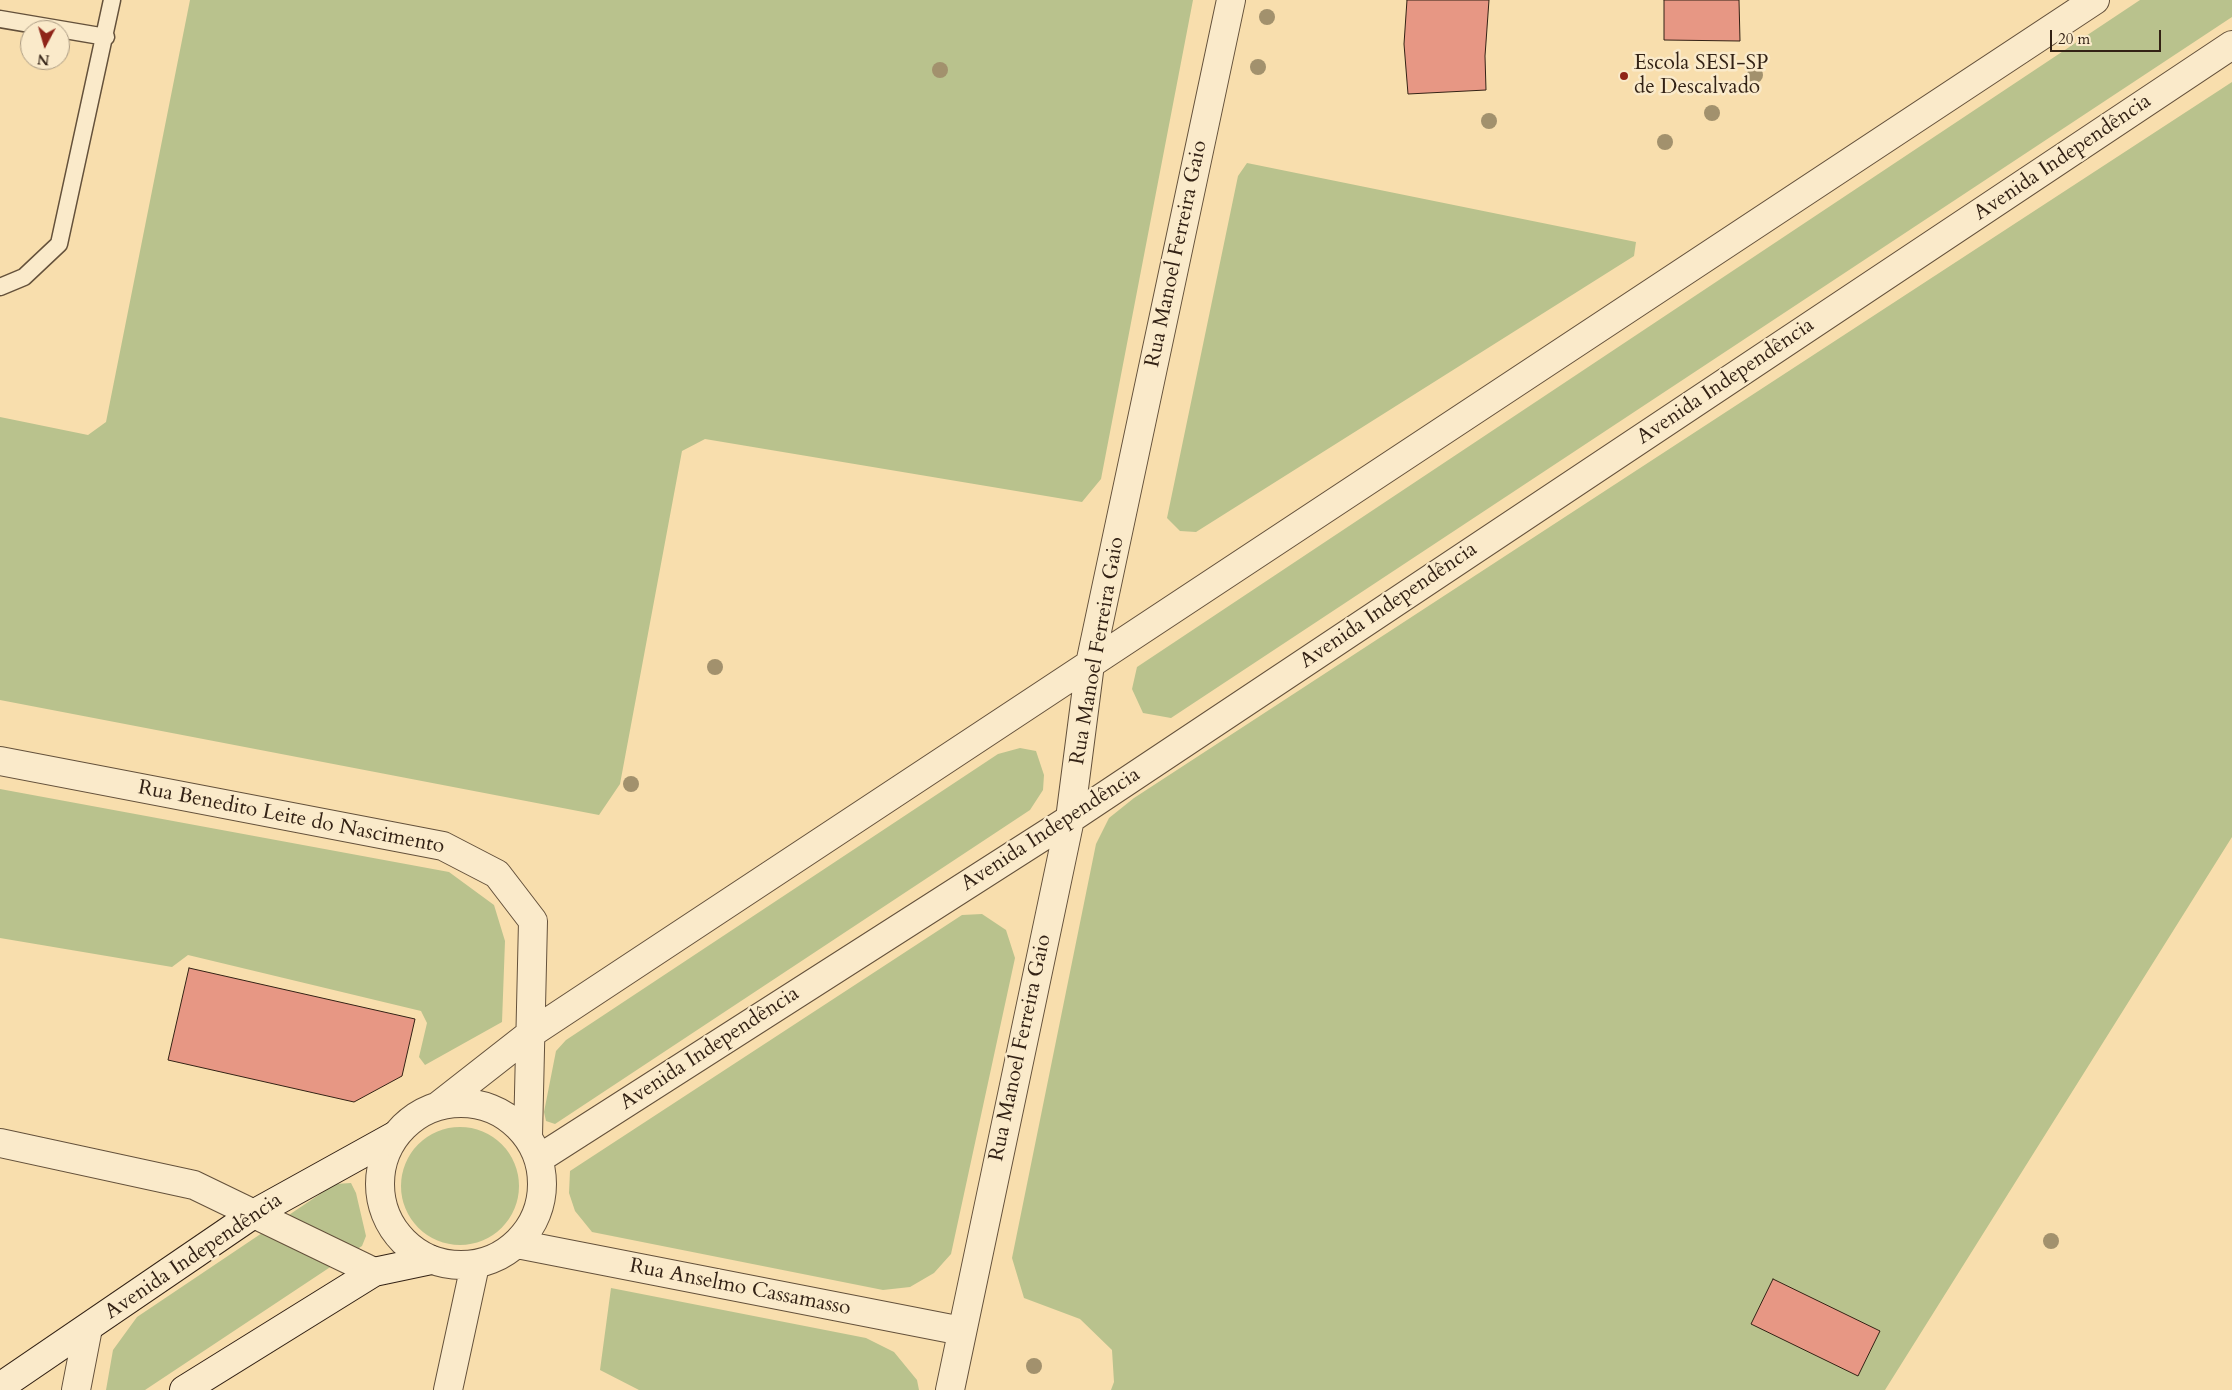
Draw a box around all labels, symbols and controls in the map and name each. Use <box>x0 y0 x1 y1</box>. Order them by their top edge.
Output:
north arrow <box>20 20 70 70</box>
scale bar <box>2052 20 2163 52</box>
text: 20 m <box>2058 29 2090 49</box>
text: N <box>36 49 51 70</box>
place label: Escola SESI-SP de Descalvado <box>1634 51 1768 101</box>
marker: Escola SESI-SP de Descalvado <box>1618 70 1630 82</box>
street label: Avenida Independência <box>1970 89 2156 227</box>
street label: Rua Manoel Ferreira Gaio <box>1141 138 1213 370</box>
street label: Avenida Independência <box>1633 313 1819 451</box>
street label: Rua Manoel Ferreira Gaio <box>1066 535 1130 767</box>
street label: Avenida Independência <box>1296 537 1482 675</box>
street label: Avenida Independência <box>957 763 1145 897</box>
street label: Rua Benedito Leite do Nascimento <box>136 776 446 860</box>
street label: Rua Manoel Ferreira Gaio <box>985 932 1057 1164</box>
street label: Avenida Independência <box>616 982 804 1116</box>
street label: Avenida Independência <box>101 1188 287 1326</box>
street label: Rua Anselmo Cassamasso <box>627 1254 853 1322</box>

